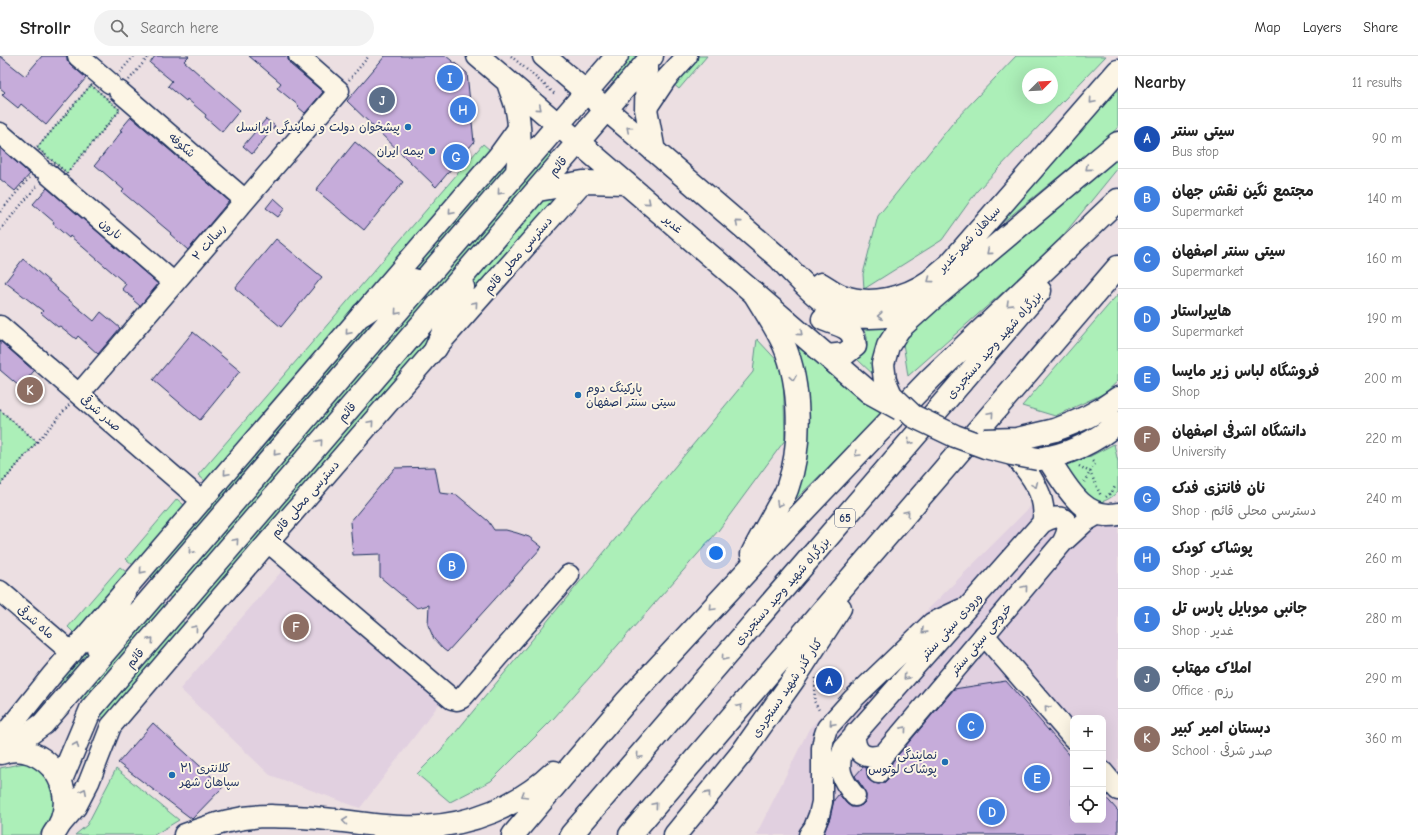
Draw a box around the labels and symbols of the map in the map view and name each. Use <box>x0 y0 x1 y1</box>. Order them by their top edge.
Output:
pin: I <box>437 63 463 93</box>
north arrow <box>1022 68 1058 104</box>
pin: J <box>369 85 395 115</box>
pin: H <box>450 95 476 125</box>
one-way arrow <box>1090 96 1097 103</box>
one-way arrow <box>535 104 542 111</box>
place label: پیشخوان دولت و نمایندگی ایرانسل <box>236 120 400 135</box>
marker: پیشخوان دولت و نمایندگی ایرانسل <box>403 122 413 132</box>
one-way arrow <box>626 127 634 134</box>
street label: شکوفه <box>166 130 198 160</box>
pin: G <box>443 142 469 172</box>
place label: بیمه ایران <box>377 144 424 159</box>
marker: بیمه ایران <box>427 146 437 156</box>
street label: قائم <box>546 154 572 180</box>
one-way arrow <box>1086 164 1093 171</box>
one-way arrow <box>497 187 504 194</box>
one-way arrow <box>644 198 651 205</box>
street label: سپاهان شهر-غدیر <box>934 203 1004 276</box>
one-way arrow <box>448 207 455 215</box>
street label: غدیر <box>660 211 686 236</box>
street label: دسترسی محلی قائم <box>481 214 557 298</box>
street label: نارون <box>96 215 125 243</box>
street label: رسالت ۲ <box>189 221 229 263</box>
one-way arrow <box>736 221 743 228</box>
one-way arrow <box>986 247 993 254</box>
one-way arrow <box>927 275 934 283</box>
street label: بزرگراه شهید وحید دستجردی <box>943 288 1045 402</box>
one-way arrow <box>1006 299 1014 307</box>
one-way arrow <box>470 301 477 308</box>
one-way arrow <box>394 307 401 314</box>
one-way arrow <box>877 312 883 320</box>
one-way arrow <box>345 327 352 334</box>
one-way arrow <box>795 328 803 335</box>
pin: K <box>17 375 43 405</box>
one-way arrow <box>788 375 797 381</box>
place label: پارکینگ دوم سیتی سنتر اصفهان <box>586 381 676 410</box>
marker: پارکینگ دوم سیتی سنتر اصفهان <box>573 390 583 400</box>
street label: صدر شرقی <box>78 392 124 434</box>
street label: قائم <box>335 400 361 426</box>
one-way arrow <box>987 411 994 419</box>
one-way arrow <box>367 420 374 428</box>
one-way arrow <box>907 438 914 445</box>
one-way arrow <box>316 440 323 447</box>
one-way arrow <box>273 448 280 455</box>
one-way arrow <box>854 449 861 457</box>
street label: دسترسی محلی قائم <box>268 458 344 542</box>
one-way arrow <box>224 468 231 476</box>
one-way arrow <box>1030 481 1038 489</box>
one-way arrow <box>776 500 783 507</box>
road number: 65 <box>835 509 855 527</box>
one-way arrow <box>902 510 909 517</box>
street label: بزرگراه شهید وحید دستجردی <box>731 534 833 648</box>
one-way arrow <box>231 538 238 546</box>
your location <box>706 543 726 563</box>
one-way arrow <box>188 547 195 554</box>
pin: B <box>439 551 465 581</box>
one-way arrow <box>139 567 146 574</box>
one-way arrow <box>1020 585 1027 592</box>
street label: ورودی سیتی سنتر <box>917 590 985 663</box>
street label: خروجی سیتی سنتر <box>947 601 1016 679</box>
street label: ماه شرقی <box>15 602 57 642</box>
one-way arrow <box>710 603 717 611</box>
pin: F <box>283 612 309 642</box>
one-way arrow <box>191 625 198 632</box>
one-way arrow <box>921 627 929 634</box>
street label: کنار گذر شهید دستجردی <box>749 636 826 741</box>
one-way arrow <box>146 637 153 644</box>
street label: قائم <box>123 646 149 672</box>
one-way arrow <box>722 653 729 660</box>
pin: A <box>816 666 842 696</box>
one-way arrow <box>904 672 911 679</box>
one-way arrow <box>735 704 742 712</box>
one-way arrow <box>1045 705 1052 713</box>
pin: C <box>958 711 984 741</box>
one-way arrow <box>829 718 836 726</box>
one-way arrow <box>900 727 907 734</box>
one-way arrow <box>72 741 80 748</box>
place label: نمایندگی پوشاک لوتوس <box>868 748 937 777</box>
one-way arrow <box>637 751 644 759</box>
marker: نمایندگی پوشاک لوتوس <box>940 757 950 767</box>
place label: کلانتری ۲۱ سپاهان شهر <box>179 761 239 790</box>
pin: E <box>1024 763 1050 793</box>
marker: کلانتری ۲۱ سپاهان شهر <box>167 770 177 780</box>
one-way arrow <box>80 788 87 796</box>
one-way arrow <box>521 790 528 797</box>
one-way arrow <box>704 791 711 799</box>
pin: D <box>979 797 1005 827</box>
one-way arrow <box>651 803 658 810</box>
one-way arrow <box>342 817 348 826</box>

